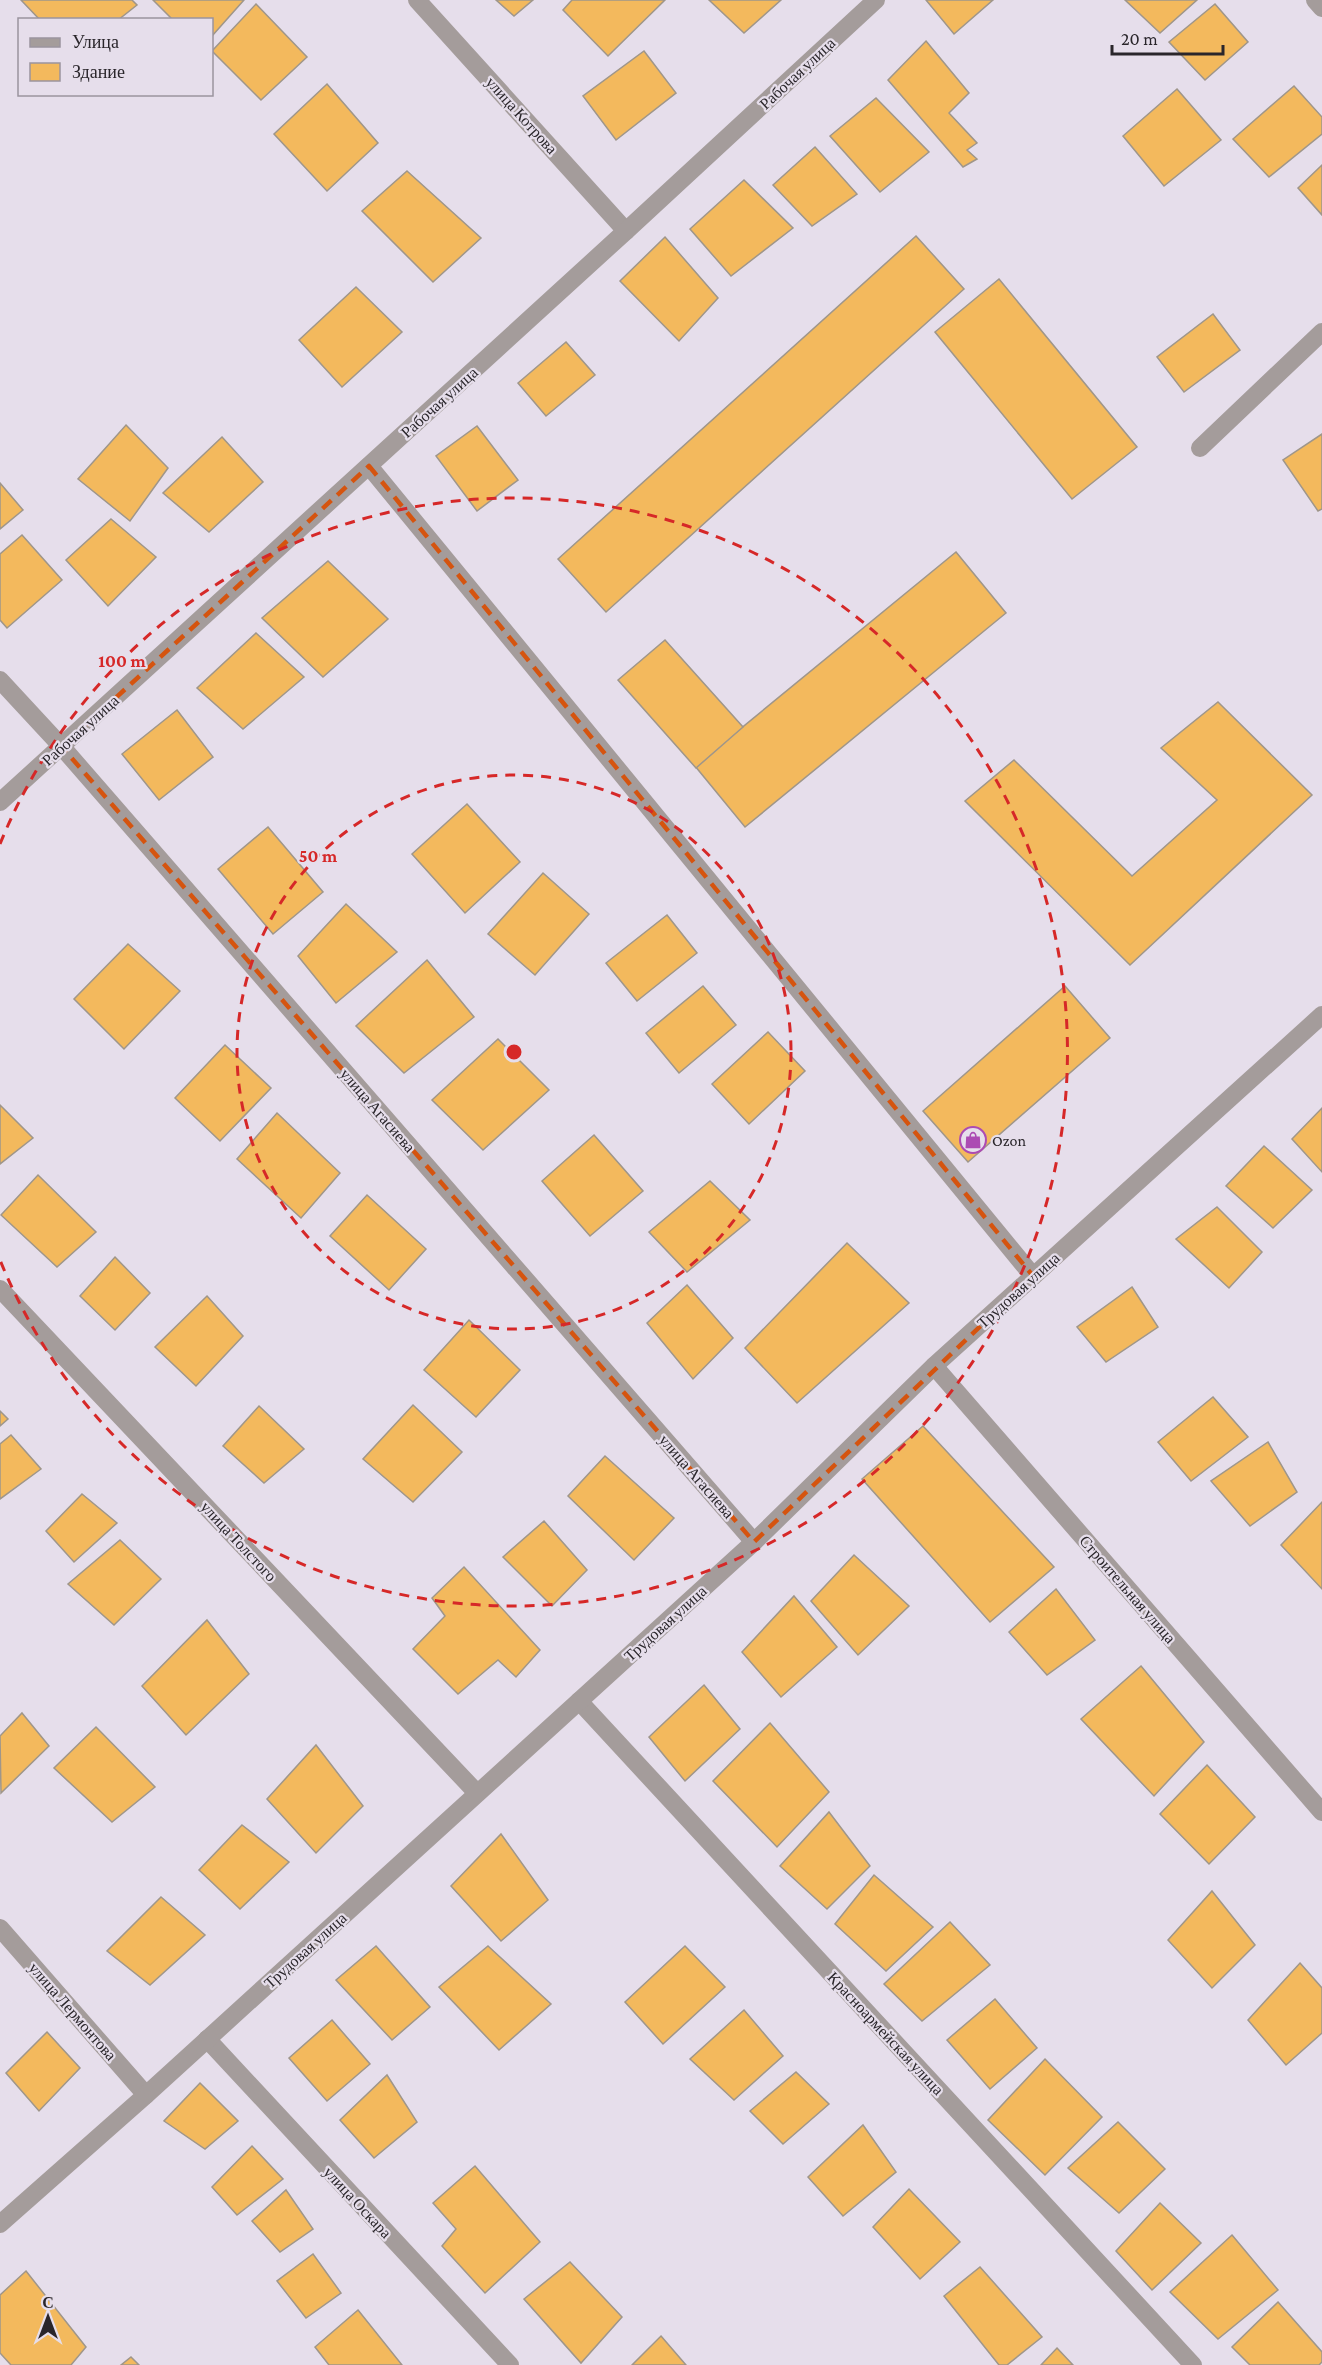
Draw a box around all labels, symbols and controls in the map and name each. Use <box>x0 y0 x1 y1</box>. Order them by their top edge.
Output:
legend <box>18 18 213 96</box>
scale bar <box>1112 18 1223 56</box>
text: 20 m <box>1121 29 1158 49</box>
text: Улица <box>72 32 119 52</box>
street label: Рабочая улица <box>756 34 839 113</box>
text: Здание <box>72 62 125 82</box>
street label: улица Котрова <box>482 73 561 158</box>
street label: Рабочая улица <box>398 364 482 442</box>
text: 100 m <box>98 651 146 671</box>
street label: Рабочая улица <box>39 692 123 770</box>
text: 50 m <box>299 846 338 866</box>
centre of rings <box>504 1042 524 1062</box>
street label: улица Агасиева <box>336 1065 418 1156</box>
shop icon: Ozon <box>958 1125 988 1155</box>
place label: Ozon <box>992 1132 1026 1149</box>
street label: Трудовая улица <box>974 1249 1063 1332</box>
street label: улица Агасиева <box>655 1431 737 1522</box>
street label: улица Толстого <box>197 1498 280 1585</box>
street label: Строительная улица <box>1075 1532 1179 1647</box>
street label: Трудовая улица <box>621 1582 710 1665</box>
street label: Трудовая улица <box>261 1909 350 1992</box>
street label: улица Лермонтова <box>25 1959 120 2064</box>
street label: Красноармейская улица <box>824 1968 947 2099</box>
street label: улица Оскара <box>320 2163 395 2242</box>
north arrow <box>18 2287 78 2347</box>
text: С <box>42 2294 54 2311</box>

